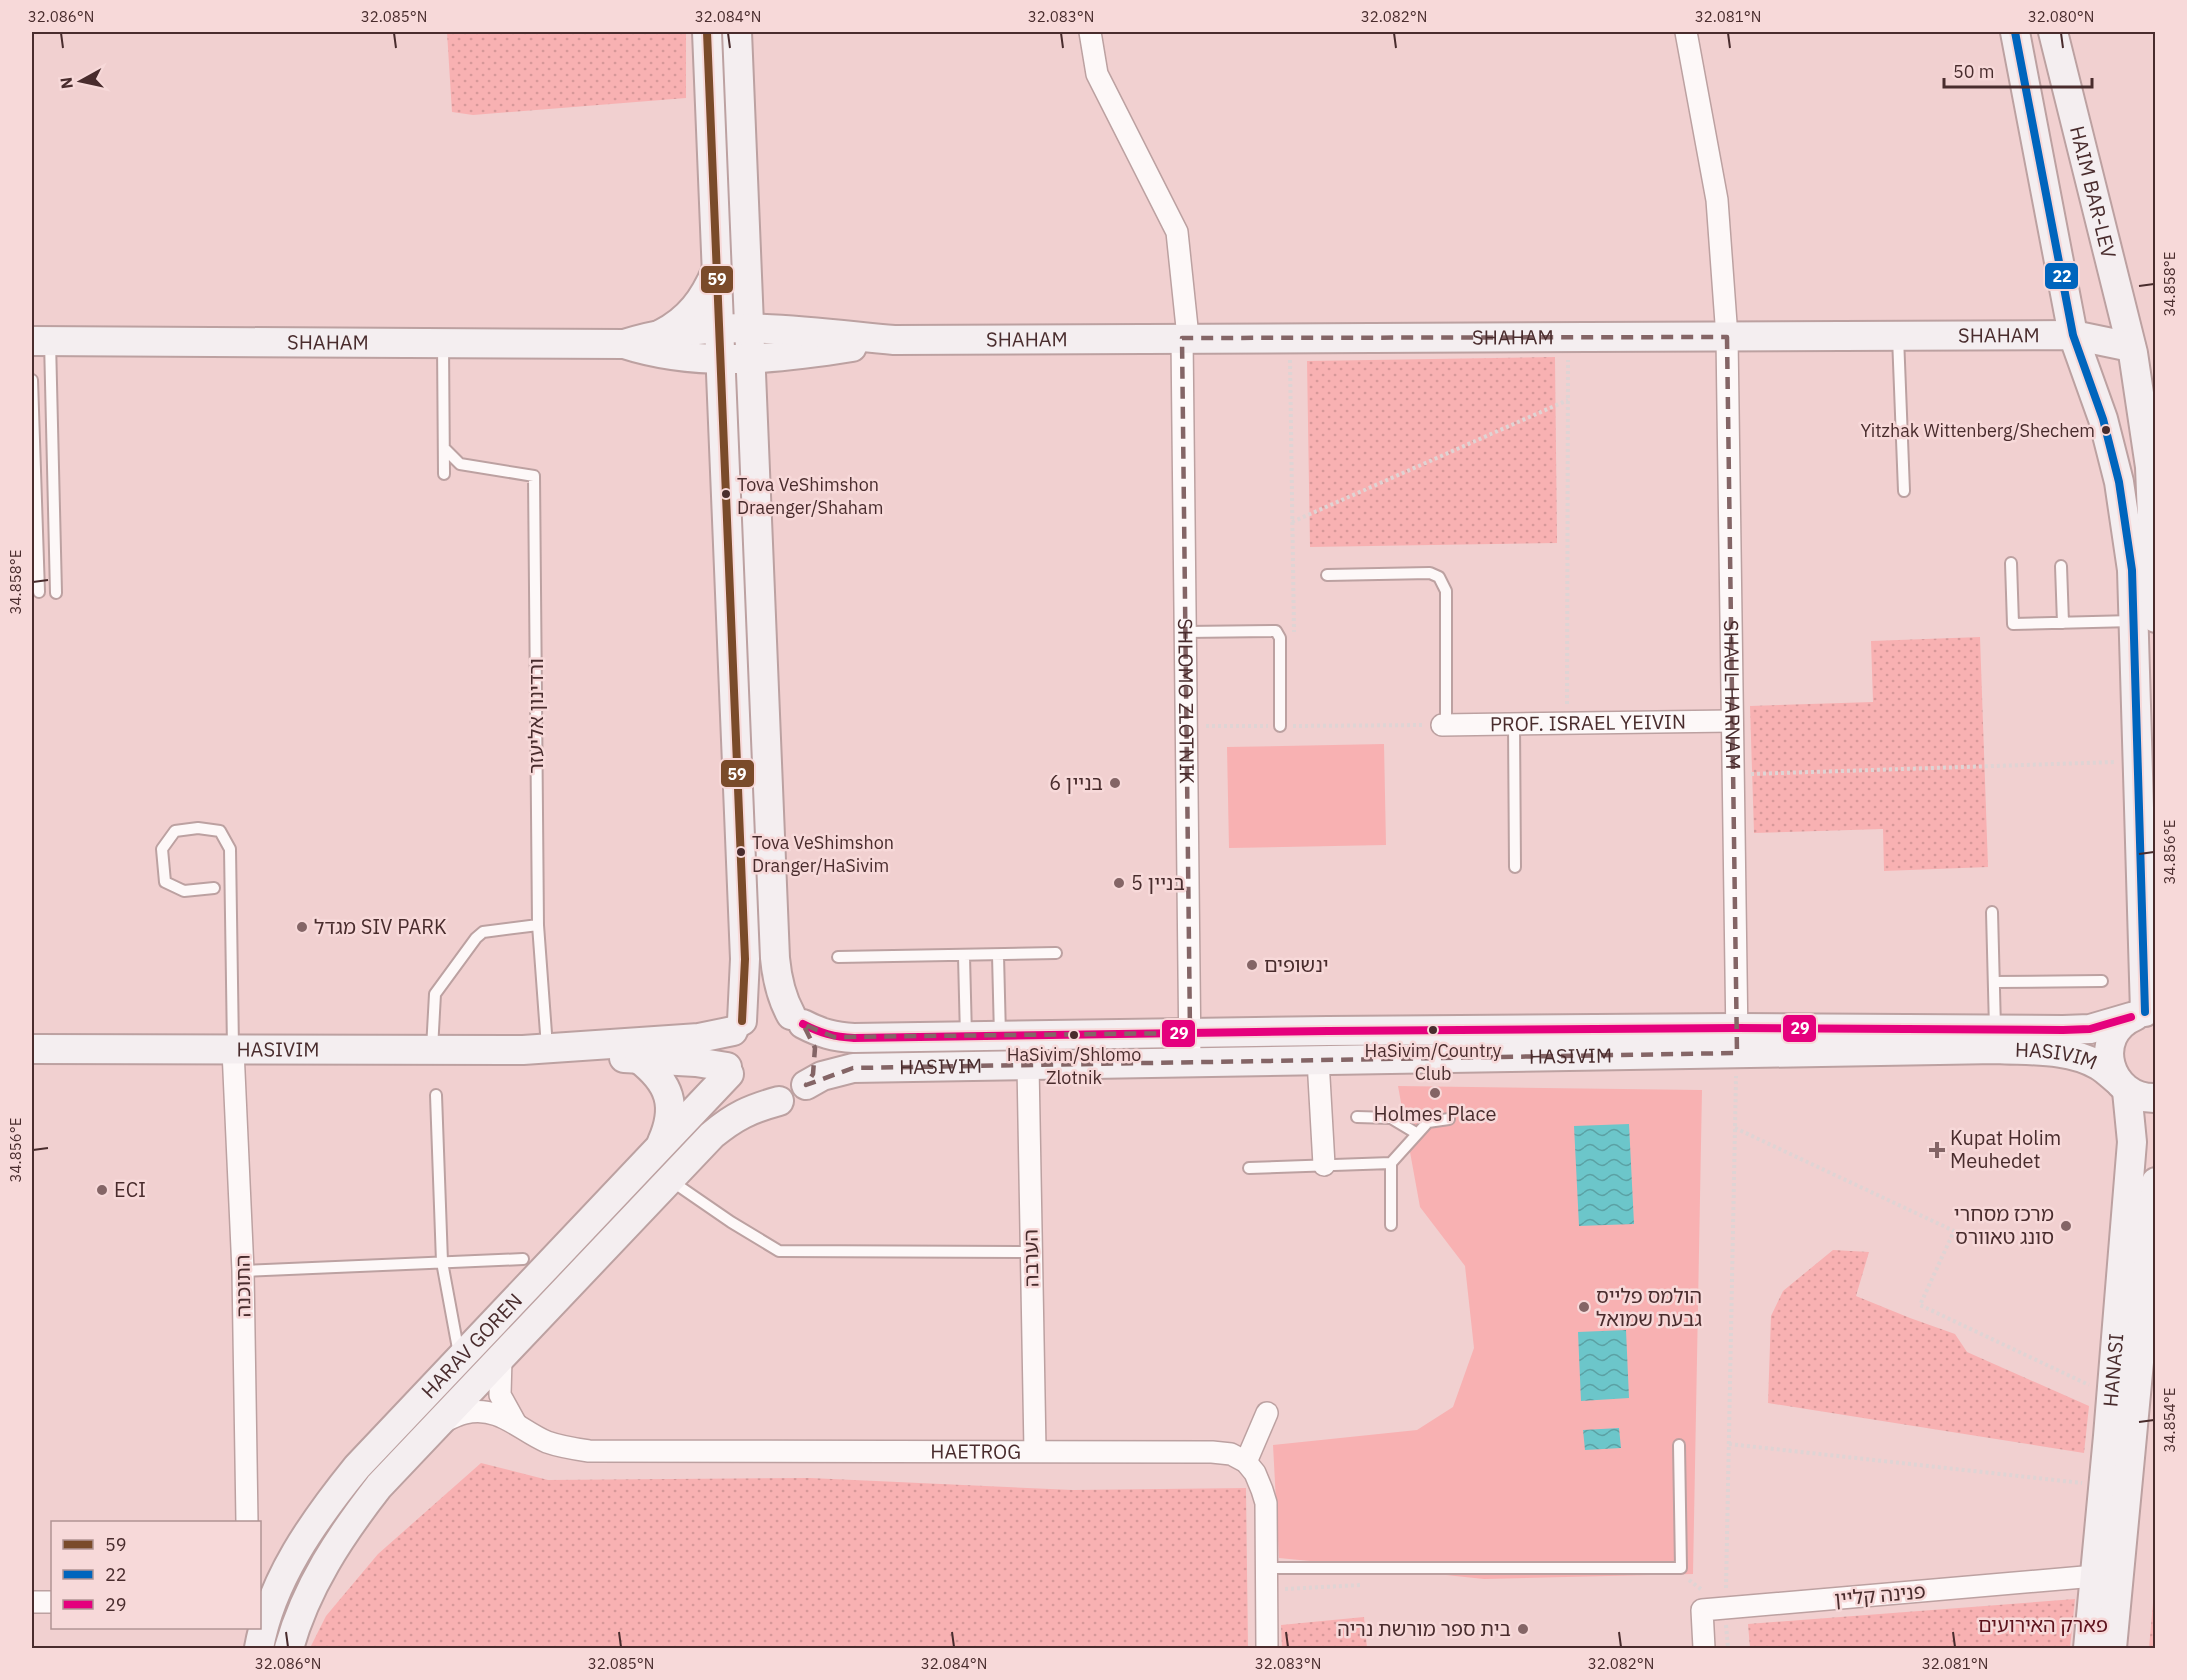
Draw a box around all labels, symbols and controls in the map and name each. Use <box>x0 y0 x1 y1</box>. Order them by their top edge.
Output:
text: 32.086°N <box>28 7 94 26</box>
text: 32.085°N <box>361 7 427 26</box>
text: 32.084°N <box>695 7 761 26</box>
text: 32.083°N <box>1028 7 1094 26</box>
text: 32.082°N <box>1361 7 1427 26</box>
text: 32.081°N <box>1695 7 1761 26</box>
text: 32.080°N <box>2028 7 2094 26</box>
north arrow <box>51 51 111 111</box>
scale bar <box>1944 51 2092 89</box>
text: 50 m <box>1953 60 1995 83</box>
text: N <box>55 76 77 90</box>
street label: HAIM BAR-LEV <box>2064 123 2123 261</box>
text: 34.858°E <box>2160 252 2179 316</box>
line badge: 22 <box>2044 262 2079 290</box>
line badge: 59 <box>700 265 734 294</box>
text: 22 <box>2052 266 2072 286</box>
text: 59 <box>707 269 727 289</box>
street label: SHAHAM <box>1958 321 2040 348</box>
street label: SHAHAM <box>1472 323 1554 351</box>
street label: SHAHAM <box>986 325 1068 353</box>
street label: SHAHAM <box>287 328 369 356</box>
place label: Yitzhak Wittenberg/Shechem <box>1860 419 2095 442</box>
marker: Yitzhak Wittenberg/Shechem <box>2100 424 2112 436</box>
place label: Tova VeShimshon Draenger/Shaham <box>737 473 883 519</box>
marker: Tova VeShimshon Draenger/Shaham <box>720 488 732 500</box>
text: 34.858°E <box>6 550 25 614</box>
street label: SHLOMO ZLOTNIK <box>1172 618 1201 784</box>
street label: SHAUL HARNAM <box>1718 620 1747 770</box>
street label: ורדינון אליעזר <box>522 658 549 774</box>
street label: PROF. ISRAEL YEIVIN <box>1490 708 1686 737</box>
line badge: 59 <box>720 759 755 788</box>
text: 59 <box>727 764 747 784</box>
place label: בניין 6 <box>1049 769 1103 796</box>
marker: בניין 6 <box>1108 776 1122 790</box>
text: 34.856°E <box>2160 820 2179 884</box>
place label: Tova VeShimshon Dranger/HaSivim <box>752 831 894 877</box>
marker: Tova VeShimshon Dranger/HaSivim <box>735 846 747 858</box>
place label: בניין 5 <box>1131 869 1185 896</box>
marker: בניין 5 <box>1112 876 1126 890</box>
place label: מגדל SIV PARK <box>314 913 447 940</box>
marker: מגדל SIV PARK <box>295 920 309 934</box>
place label: ינשופים <box>1264 951 1329 978</box>
marker: ינשופים <box>1245 958 1259 972</box>
line badge: 29 <box>1782 1014 1817 1043</box>
text: 29 <box>1790 1018 1810 1038</box>
line badge: 29 <box>1161 1019 1196 1048</box>
text: 29 <box>1169 1023 1189 1043</box>
marker: HaSivim/Country Club <box>1427 1024 1439 1036</box>
marker: HaSivim/Shlomo Zlotnik <box>1068 1029 1080 1041</box>
street label: HASIVIM <box>236 1035 320 1063</box>
street label: HASIVIM <box>2015 1036 2102 1076</box>
place label: HaSivim/Country Club <box>1365 1039 1501 1085</box>
street label: HASIVIM <box>1529 1041 1612 1070</box>
place label: HaSivim/Shlomo Zlotnik <box>1007 1043 1141 1089</box>
street label: HASIVIM <box>899 1052 982 1080</box>
marker: Holmes Place <box>1428 1086 1442 1100</box>
place label: Holmes Place <box>1374 1100 1496 1127</box>
text: 34.856°E <box>6 1118 25 1182</box>
place label: Kupat Holim Meuhedet <box>1950 1124 2061 1174</box>
marker: Kupat Holim Meuhedet <box>1928 1141 1946 1159</box>
place label: ECI <box>114 1176 146 1203</box>
marker: ECI <box>95 1183 109 1197</box>
place label: מרכז מסחרי סונג טאוורס <box>1954 1200 2054 1250</box>
marker: מרכז מסחרי סונג טאוורס <box>2059 1219 2073 1233</box>
street label: הערבה <box>1016 1229 1045 1287</box>
street label: התוכנה <box>228 1254 257 1318</box>
place label: הולמס פלייס גבעת שמואל <box>1596 1282 1703 1332</box>
street label: HARAV GOREN <box>415 1287 528 1404</box>
marker: הולמס פלייס גבעת שמואל <box>1577 1300 1591 1314</box>
street label: HANASI <box>2096 1332 2129 1408</box>
text: 34.854°E <box>2160 1388 2179 1452</box>
street label: HAETROG <box>930 1438 1021 1465</box>
legend <box>51 1521 261 1629</box>
text: 59 <box>105 1533 127 1556</box>
text: 22 <box>105 1563 127 1586</box>
street label: פנינה קליין <box>1833 1577 1927 1612</box>
text: 29 <box>105 1593 127 1616</box>
park label: פארק האירועים <box>1978 1611 2108 1638</box>
place label: בית ספר מורשת נריה <box>1337 1615 1511 1642</box>
marker: בית ספר מורשת נריה <box>1516 1622 1530 1636</box>
text: 32.086°N <box>255 1654 321 1673</box>
text: 32.085°N <box>588 1654 654 1673</box>
text: 32.084°N <box>921 1654 987 1673</box>
text: 32.083°N <box>1255 1654 1321 1673</box>
text: 32.082°N <box>1588 1654 1654 1673</box>
text: 32.081°N <box>1922 1654 1988 1673</box>

